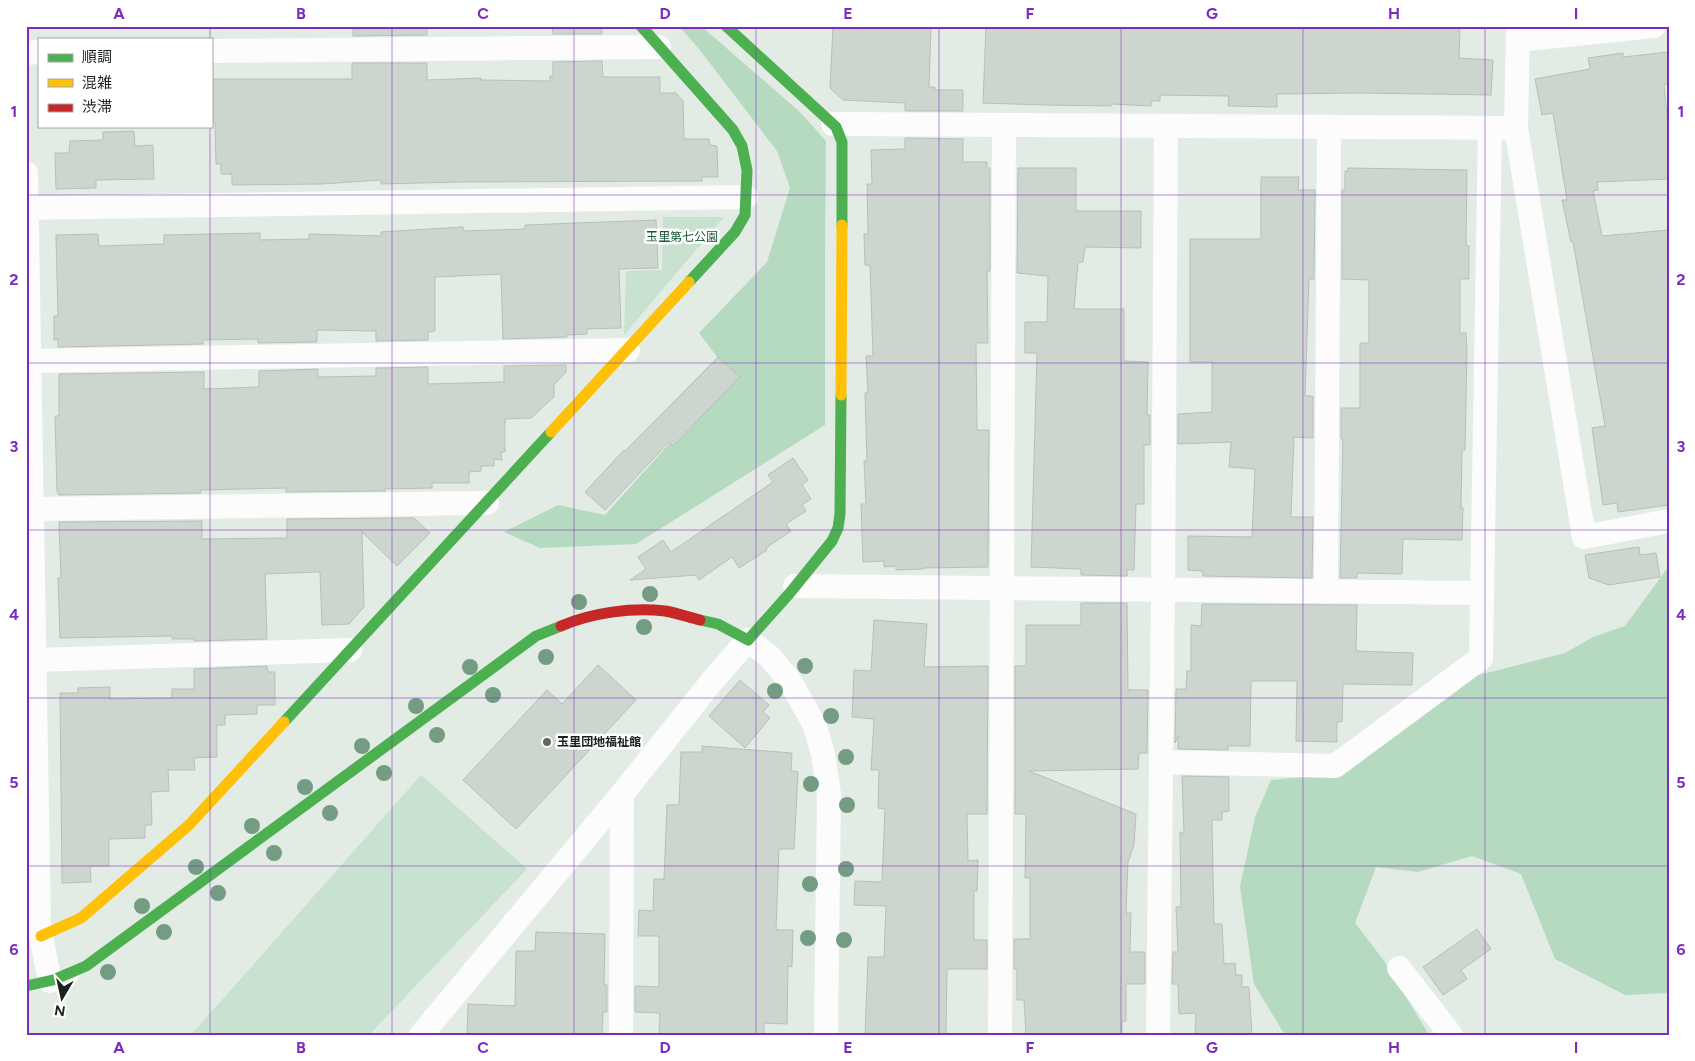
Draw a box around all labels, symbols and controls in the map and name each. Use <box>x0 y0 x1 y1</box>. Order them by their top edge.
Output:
text: A <box>113 4 125 23</box>
text: B <box>296 4 306 23</box>
text: C <box>477 4 489 23</box>
text: D <box>659 4 671 23</box>
text: E <box>843 4 853 23</box>
text: F <box>1026 4 1035 23</box>
text: G <box>1206 4 1218 23</box>
text: H <box>1388 4 1400 23</box>
text: I <box>1574 4 1578 23</box>
legend <box>38 38 212 128</box>
text: 順調 <box>82 48 112 66</box>
text: 混雑 <box>82 74 112 92</box>
text: 渋滞 <box>82 98 112 116</box>
text: 1 <box>11 102 17 121</box>
text: 1 <box>1678 102 1684 121</box>
park label: 玉里第七公園 <box>646 230 718 244</box>
text: 2 <box>9 270 19 289</box>
text: 2 <box>1676 270 1686 289</box>
text: 3 <box>10 437 19 456</box>
text: 3 <box>1677 437 1686 456</box>
text: 4 <box>9 605 19 624</box>
text: 4 <box>1676 605 1686 624</box>
place label: 玉里団地福祉館 <box>557 735 641 749</box>
marker: 玉里団地福祉館 <box>541 736 553 748</box>
text: 5 <box>9 773 19 792</box>
text: 5 <box>1676 773 1686 792</box>
text: 6 <box>9 940 19 959</box>
text: 6 <box>1676 940 1686 959</box>
north arrow <box>38 974 88 1024</box>
text: N <box>53 1001 67 1020</box>
text: A <box>113 1038 125 1057</box>
text: B <box>296 1038 306 1057</box>
text: C <box>477 1038 489 1057</box>
text: D <box>659 1038 671 1057</box>
text: E <box>843 1038 853 1057</box>
text: F <box>1026 1038 1035 1057</box>
text: G <box>1206 1038 1218 1057</box>
text: H <box>1388 1038 1400 1057</box>
text: I <box>1574 1038 1578 1057</box>

